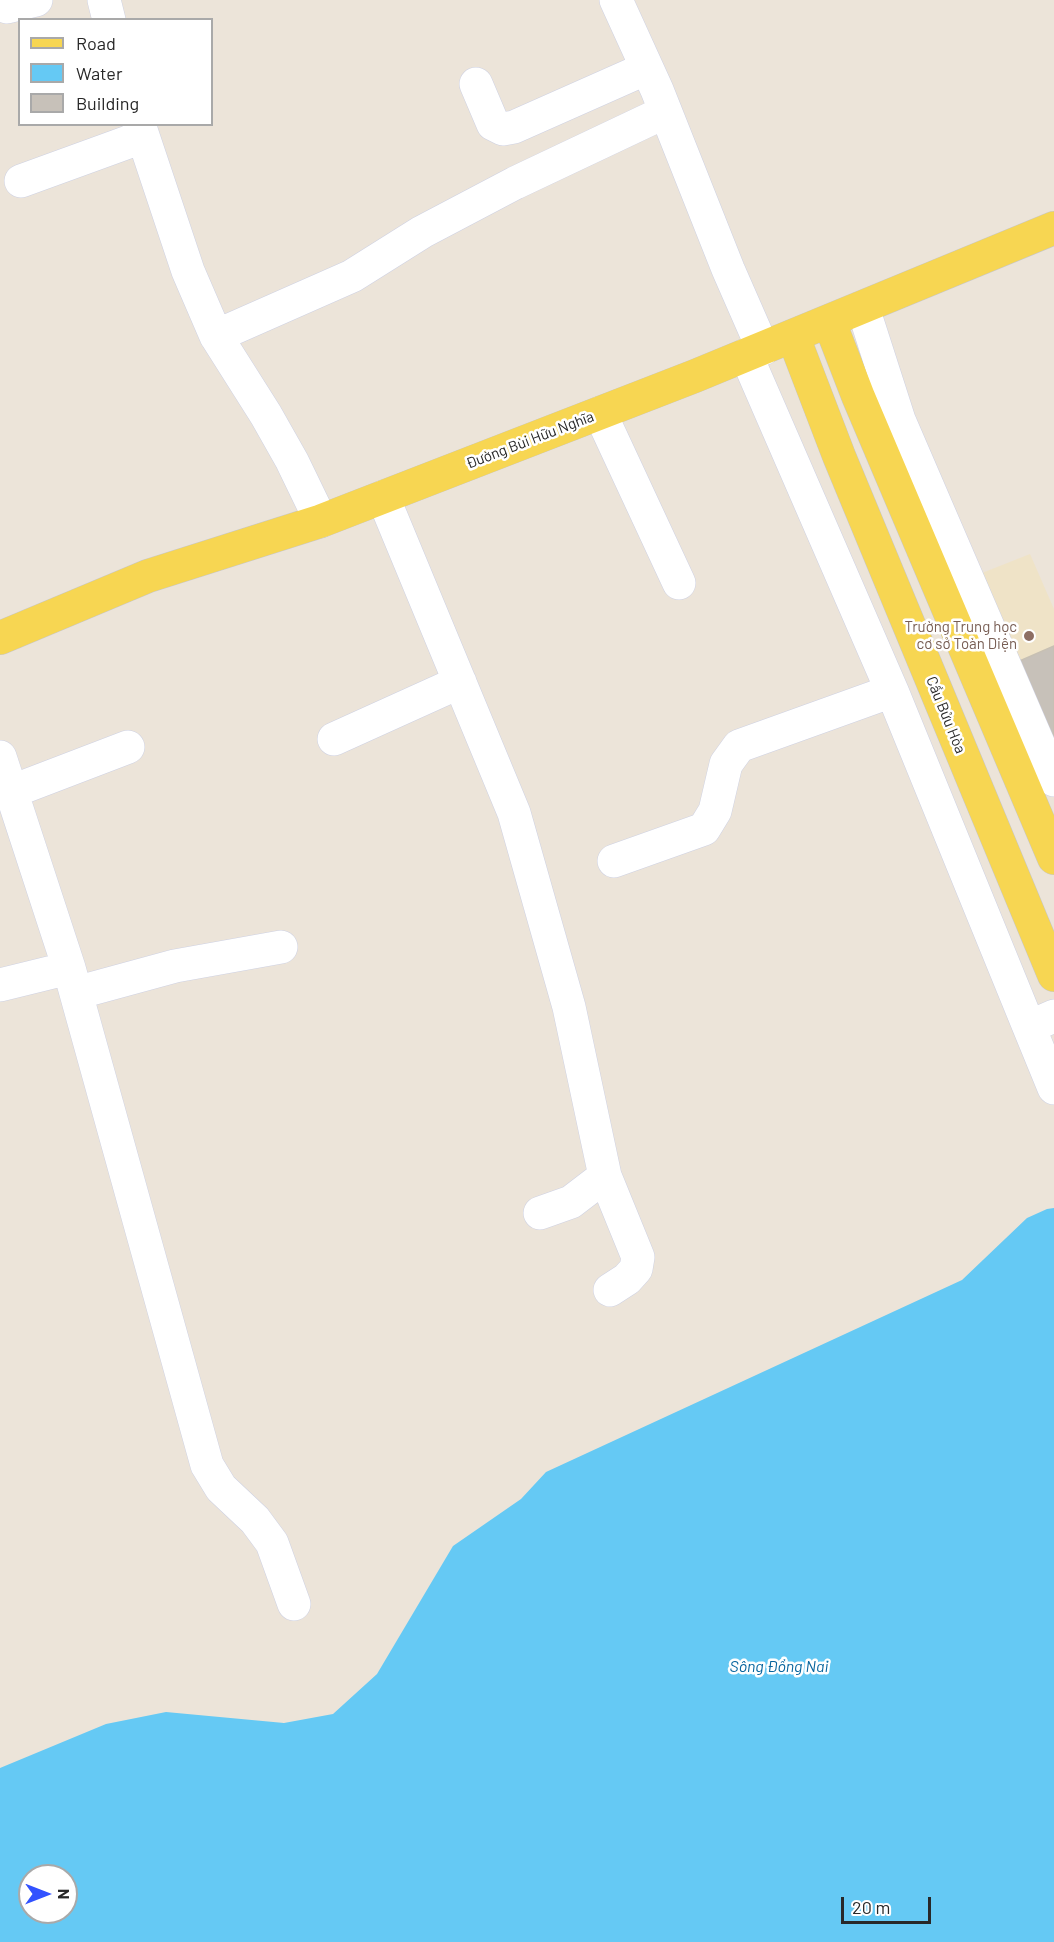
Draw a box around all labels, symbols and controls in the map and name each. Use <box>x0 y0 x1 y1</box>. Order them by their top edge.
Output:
legend <box>18 18 213 126</box>
text: Road <box>76 32 116 54</box>
text: Water <box>76 62 123 84</box>
text: Building <box>76 92 139 114</box>
street label: Đường Bùi Hữu Nghĩa <box>464 407 596 473</box>
place label: Trường Trung học cơ sở Toàn Diện <box>904 618 1017 653</box>
marker: Trường Trung học cơ sở Toàn Diện <box>1022 629 1036 643</box>
street label: Cầu Bửu Hòa <box>922 674 970 756</box>
water label: Sông Đồng Nai <box>730 1657 828 1677</box>
north arrow <box>18 1864 78 1924</box>
scale bar <box>844 1885 934 1923</box>
text: N <box>55 1889 74 1899</box>
text: 20 m <box>852 1896 890 1918</box>

